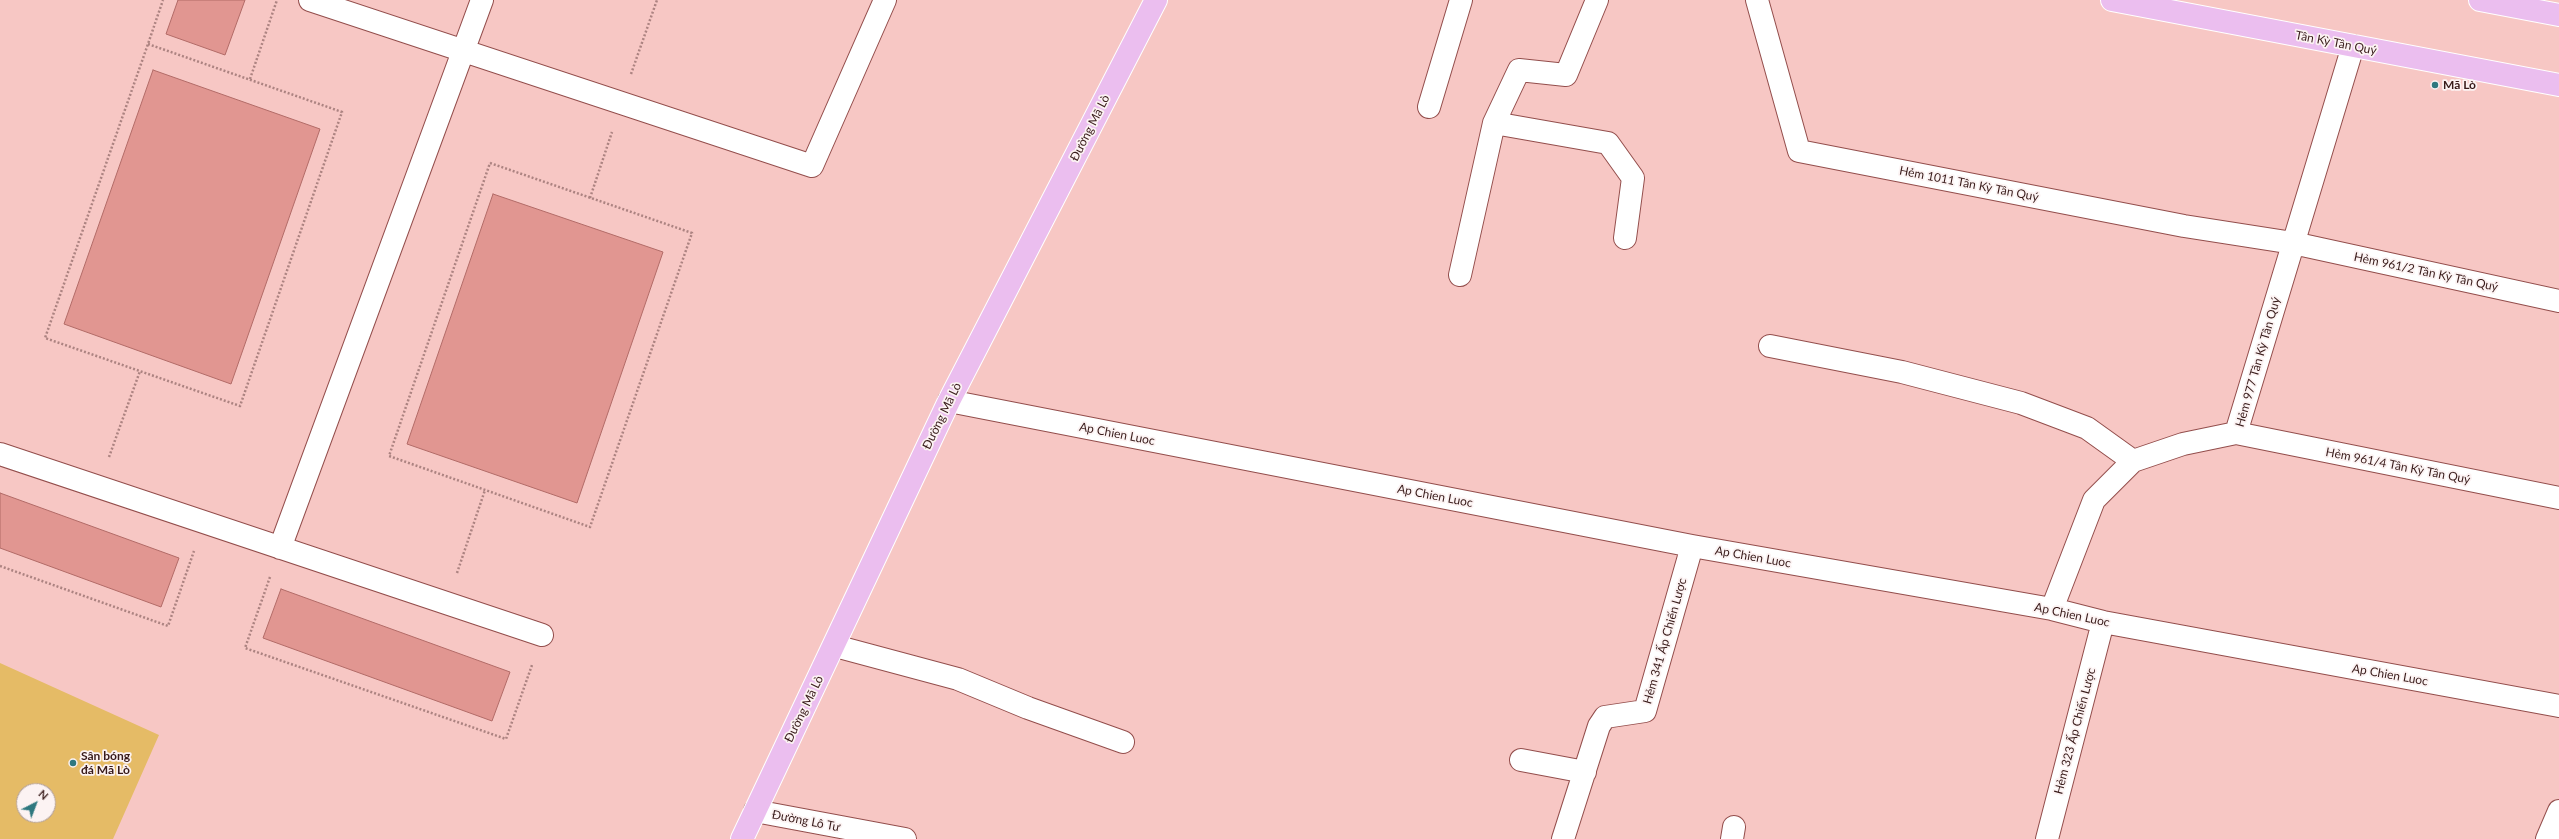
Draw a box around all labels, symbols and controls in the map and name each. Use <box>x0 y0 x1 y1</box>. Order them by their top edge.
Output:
street label: Tân Kỳ Tân Quý <box>2294 28 2378 58</box>
place label: Mã Lò <box>2443 78 2476 92</box>
marker: Mã Lò <box>2430 80 2440 90</box>
street label: Đường Mã Lò <box>1067 92 1113 164</box>
street label: Hẻm 1011 Tân Kỳ Tân Quý <box>1898 163 2040 205</box>
street label: Hẻm 961/2 Tân Kỳ Tân Quý <box>2353 250 2499 294</box>
street label: Hẻm 977 Tân Kỳ Tân Quý <box>2233 295 2283 429</box>
street label: Đường Mã Lò <box>920 380 964 452</box>
street label: Ap Chien Luoc <box>1078 420 1156 448</box>
street label: Hẻm 961/4 Tân Kỳ Tân Quý <box>2324 445 2472 487</box>
street label: Ap Chien Luoc <box>1396 482 1474 510</box>
street label: Ap Chien Luoc <box>1714 543 1792 571</box>
street label: Hẻm 341 Ấp Chiến Lược <box>1640 576 1690 706</box>
street label: Ap Chien Luoc <box>2033 600 2111 630</box>
street label: Ap Chien Luoc <box>2351 661 2429 689</box>
street label: Hẻm 323 Ấp Chiến Lược <box>2051 666 2099 796</box>
street label: Đường Mã Lò <box>782 673 826 745</box>
place label: Sân bóng đá Mã Lò <box>81 749 130 777</box>
marker: Sân bóng đá Mã Lò <box>68 758 78 768</box>
north arrow <box>16 783 56 823</box>
text: N <box>36 787 51 802</box>
street label: Đường Lô Tư <box>771 807 841 835</box>

